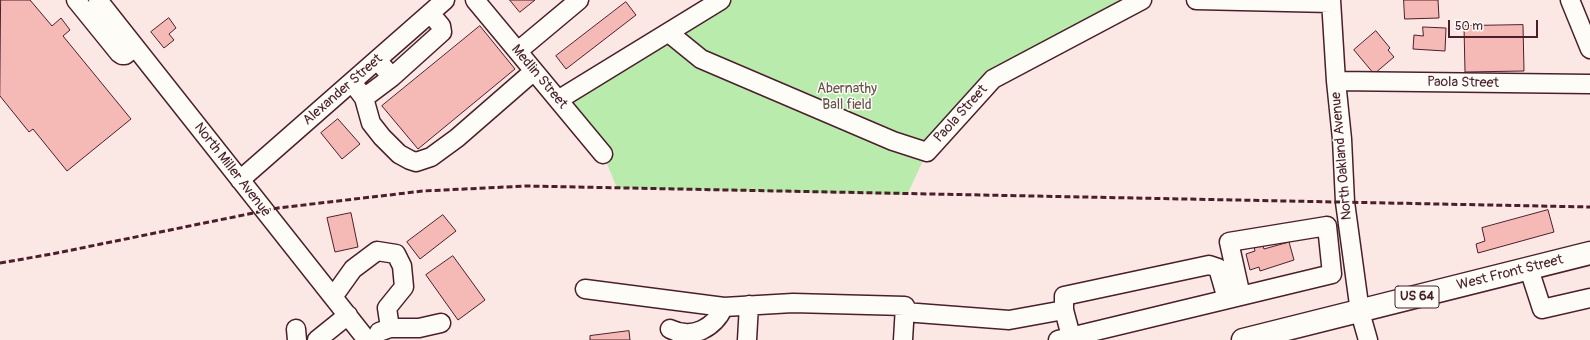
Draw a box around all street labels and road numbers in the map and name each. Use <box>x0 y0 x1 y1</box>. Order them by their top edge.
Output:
street label: Medlin Street <box>507 42 571 112</box>
street label: Alexander Street <box>300 51 386 129</box>
street label: Paola Street <box>1427 74 1499 92</box>
street label: Paola Street <box>931 82 991 146</box>
street label: North Oakland Avenue <box>1328 91 1356 221</box>
street label: North Miller Avenue <box>190 120 274 220</box>
street label: West Front Street <box>1455 252 1565 294</box>
road number: US 64 <box>1395 286 1439 308</box>

